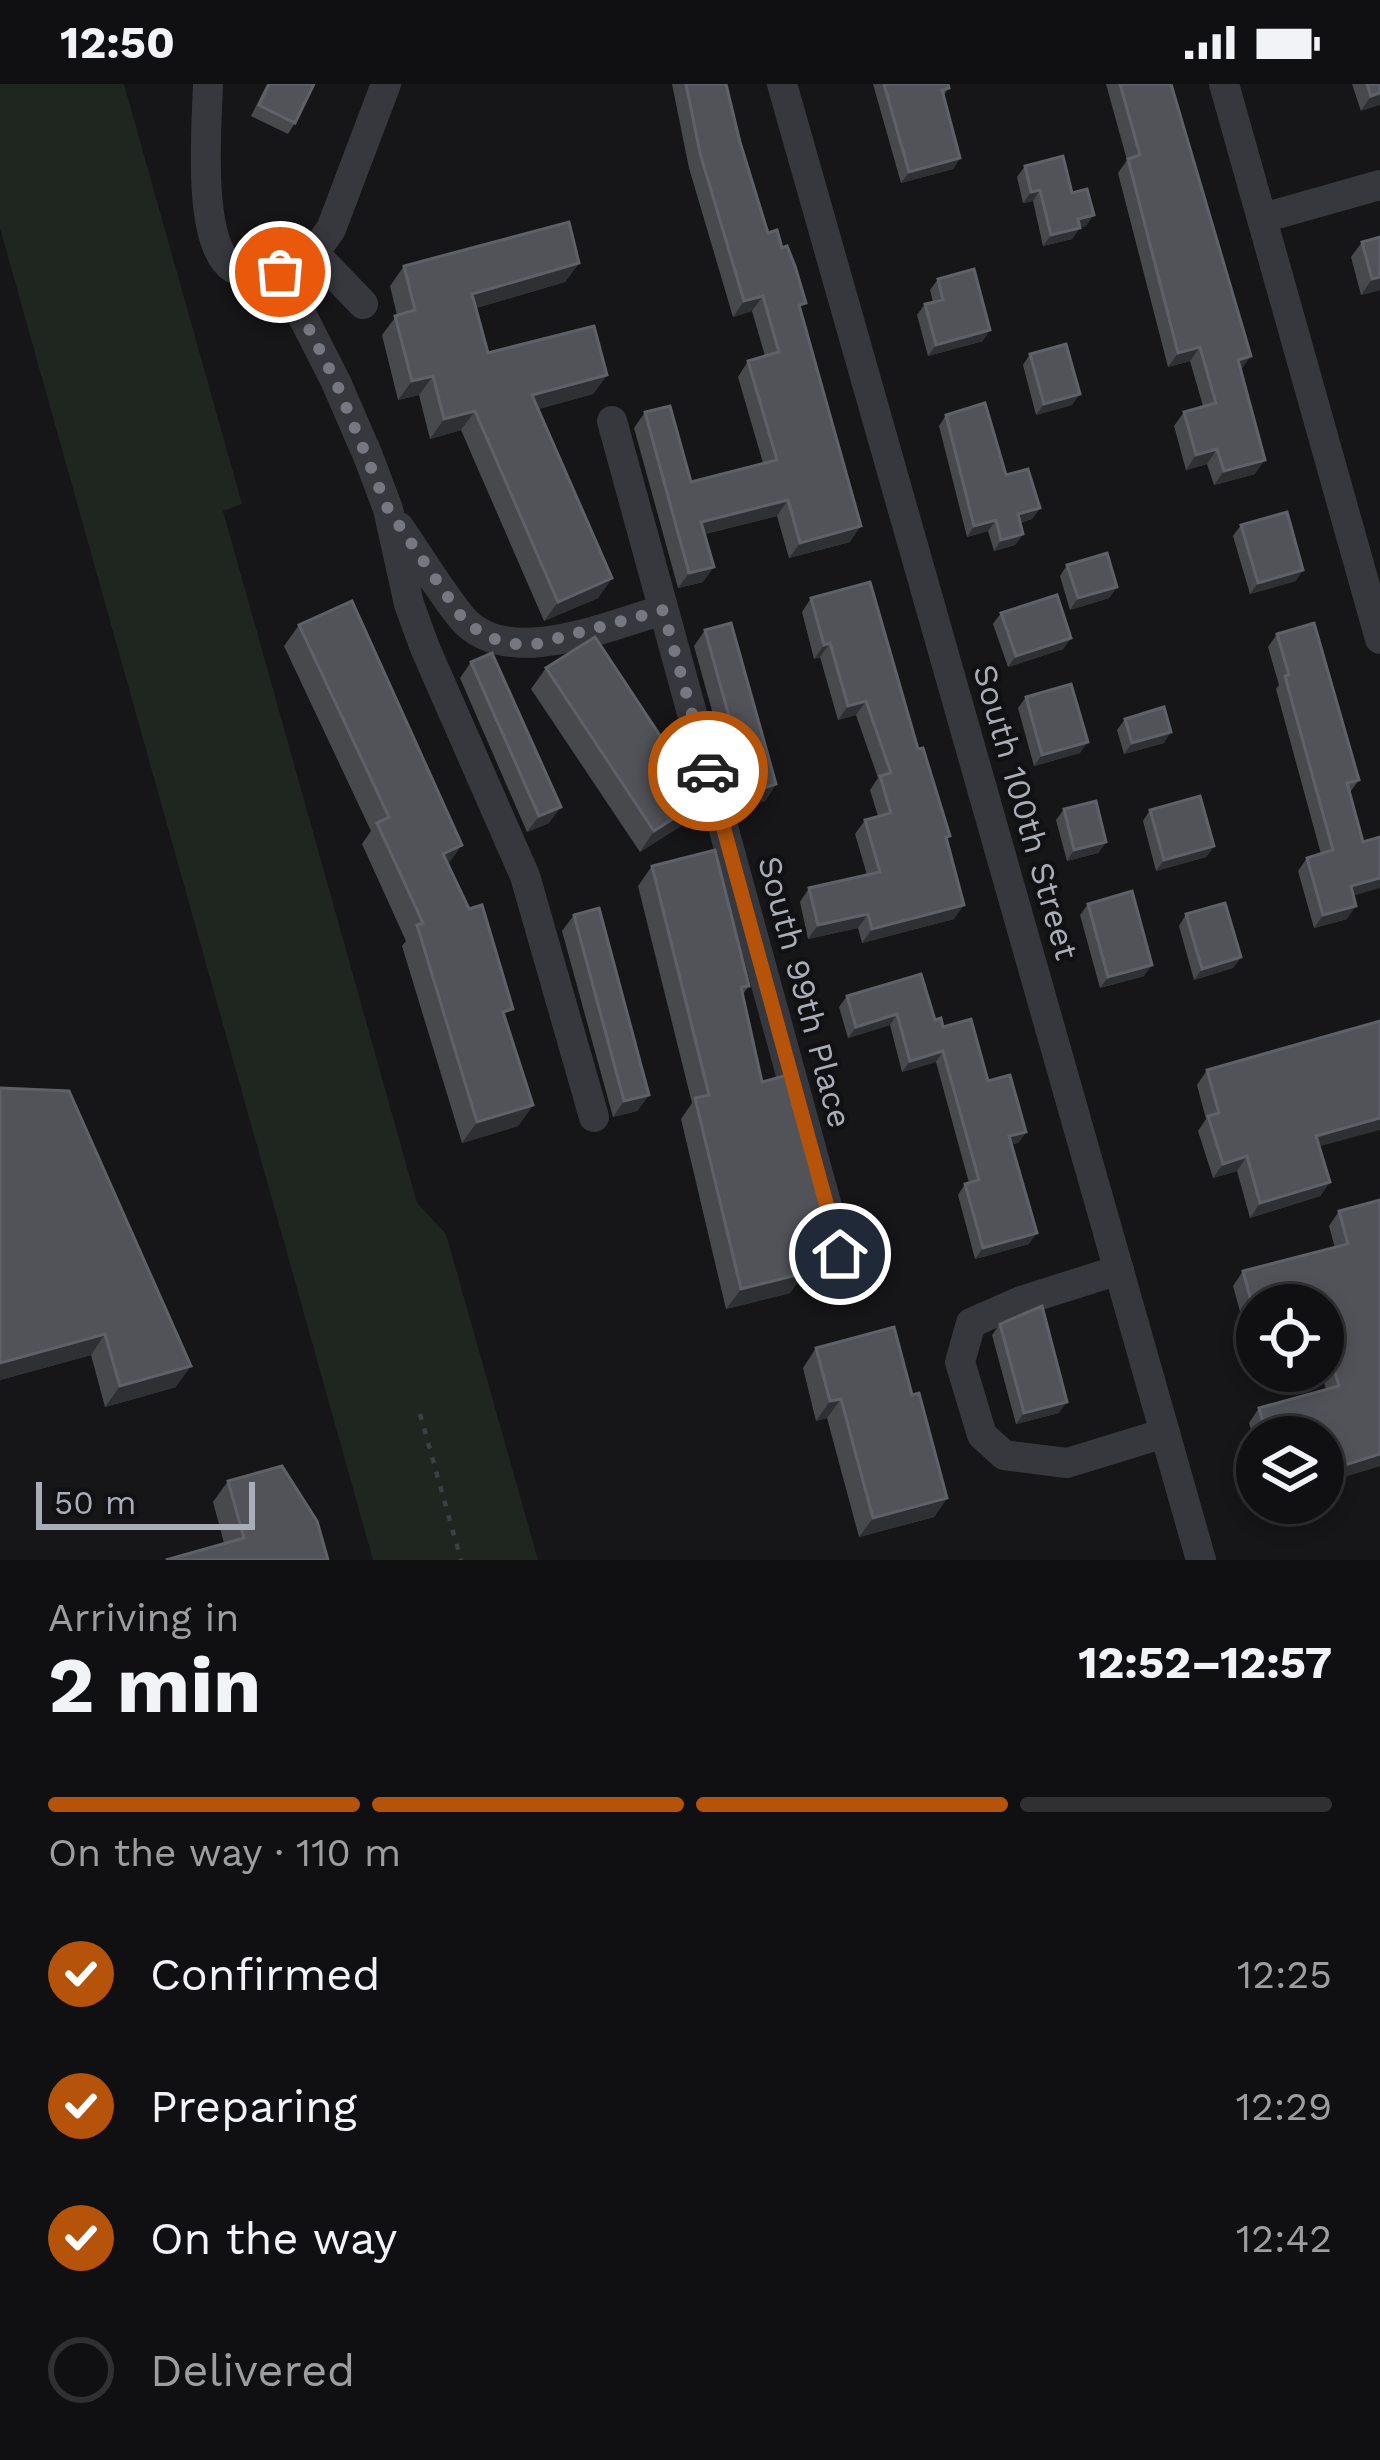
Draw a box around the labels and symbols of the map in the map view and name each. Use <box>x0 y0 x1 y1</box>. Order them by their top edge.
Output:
pin <box>229 221 331 323</box>
street label: South 100th Street <box>965 660 1087 964</box>
courier <box>648 711 768 831</box>
street label: South 99th Place <box>750 852 860 1132</box>
pin <box>789 1203 891 1305</box>
scale bar <box>36 1476 255 1529</box>

